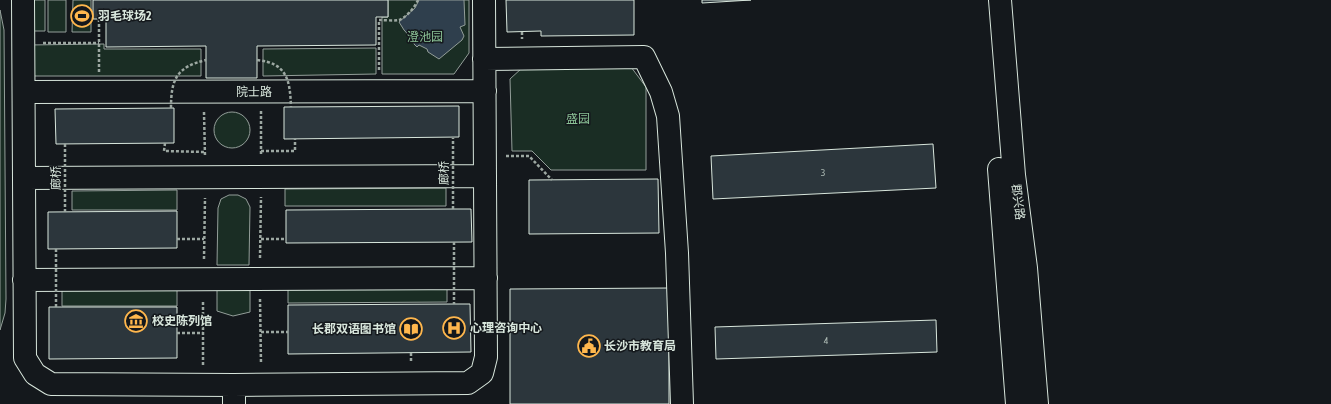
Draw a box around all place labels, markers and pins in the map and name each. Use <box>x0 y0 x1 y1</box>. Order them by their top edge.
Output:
sports icon: 羽毛球场2 <box>69 3 95 29</box>
place label: 羽毛球场2 <box>98 9 152 23</box>
museum icon: 校史陈列馆 <box>123 308 149 334</box>
place label: 校史陈列馆 <box>152 314 212 328</box>
hospital icon: 心理咨询中心 <box>441 315 467 341</box>
library icon: 长郡双语图书馆 <box>398 316 424 342</box>
place label: 心理咨询中心 <box>470 321 542 335</box>
place label: 长郡双语图书馆 <box>312 322 396 336</box>
public building icon: 长沙市教育局 <box>576 333 602 359</box>
place label: 长沙市教育局 <box>604 339 676 353</box>

